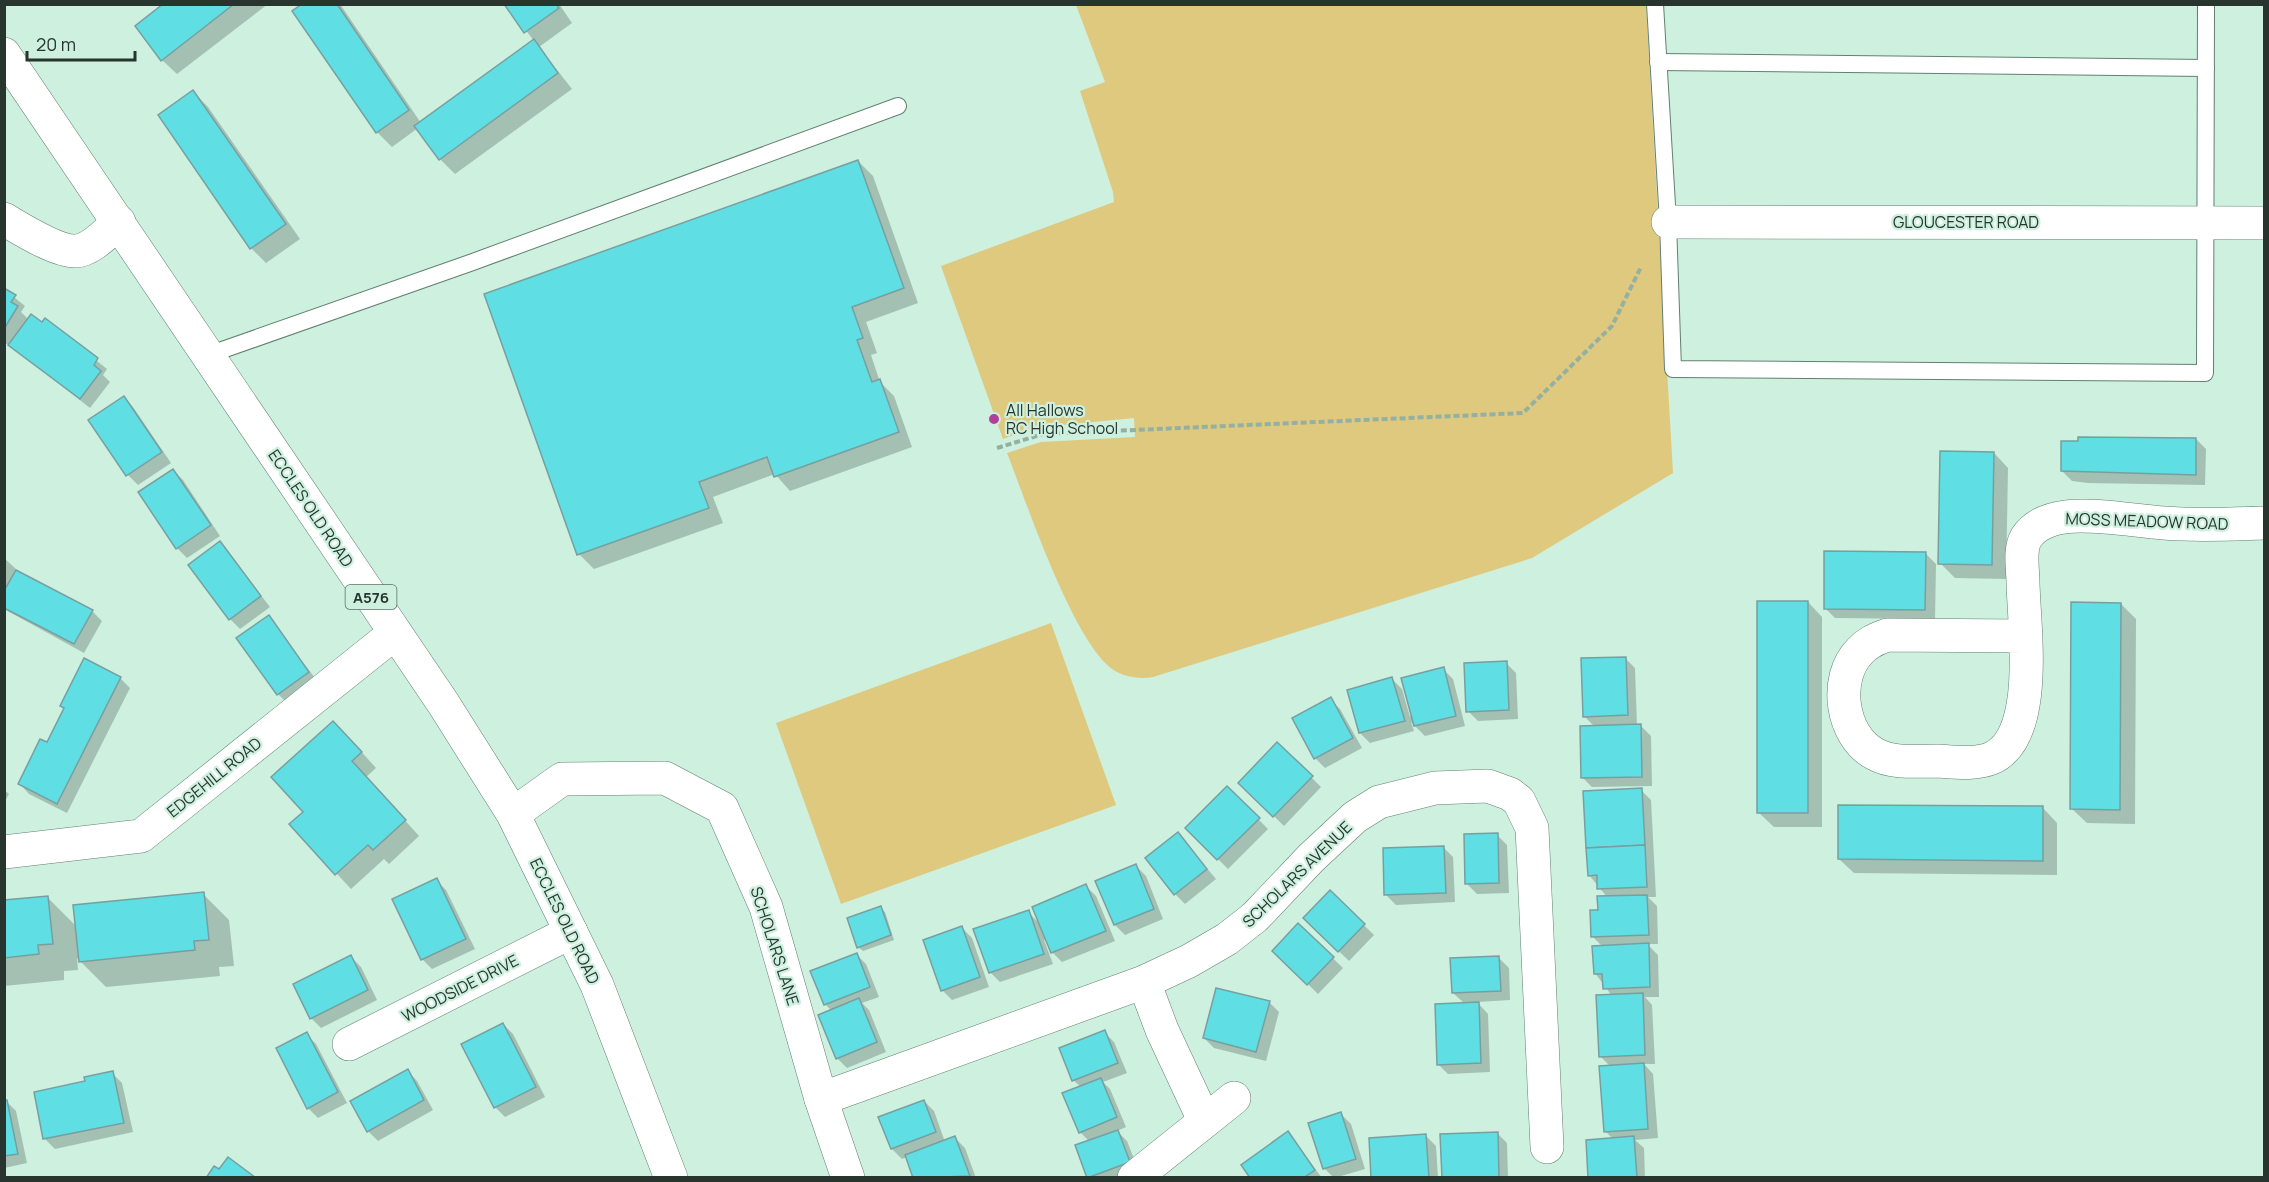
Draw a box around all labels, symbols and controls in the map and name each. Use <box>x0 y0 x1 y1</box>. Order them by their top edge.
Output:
scale bar <box>27 24 135 62</box>
text: 20 m <box>36 32 76 56</box>
street label: GLOUCESTER ROAD <box>1893 211 2039 233</box>
place label: All Hallows RC High School <box>1006 399 1118 439</box>
marker: All Hallows RC High School <box>987 412 1001 426</box>
street label: ECCLES OLD ROAD <box>263 445 359 571</box>
street label: MOSS MEADOW ROAD <box>2065 507 2229 535</box>
road number: A576 <box>346 585 397 609</box>
street label: EDGEHILL ROAD <box>162 732 266 822</box>
street label: SCHOLARS AVENUE <box>1237 816 1357 932</box>
street label: ECCLES OLD ROAD <box>525 854 605 988</box>
street label: SCHOLARS LANE <box>745 884 805 1008</box>
street label: WOODSIDE DRIVE <box>398 949 522 1027</box>

